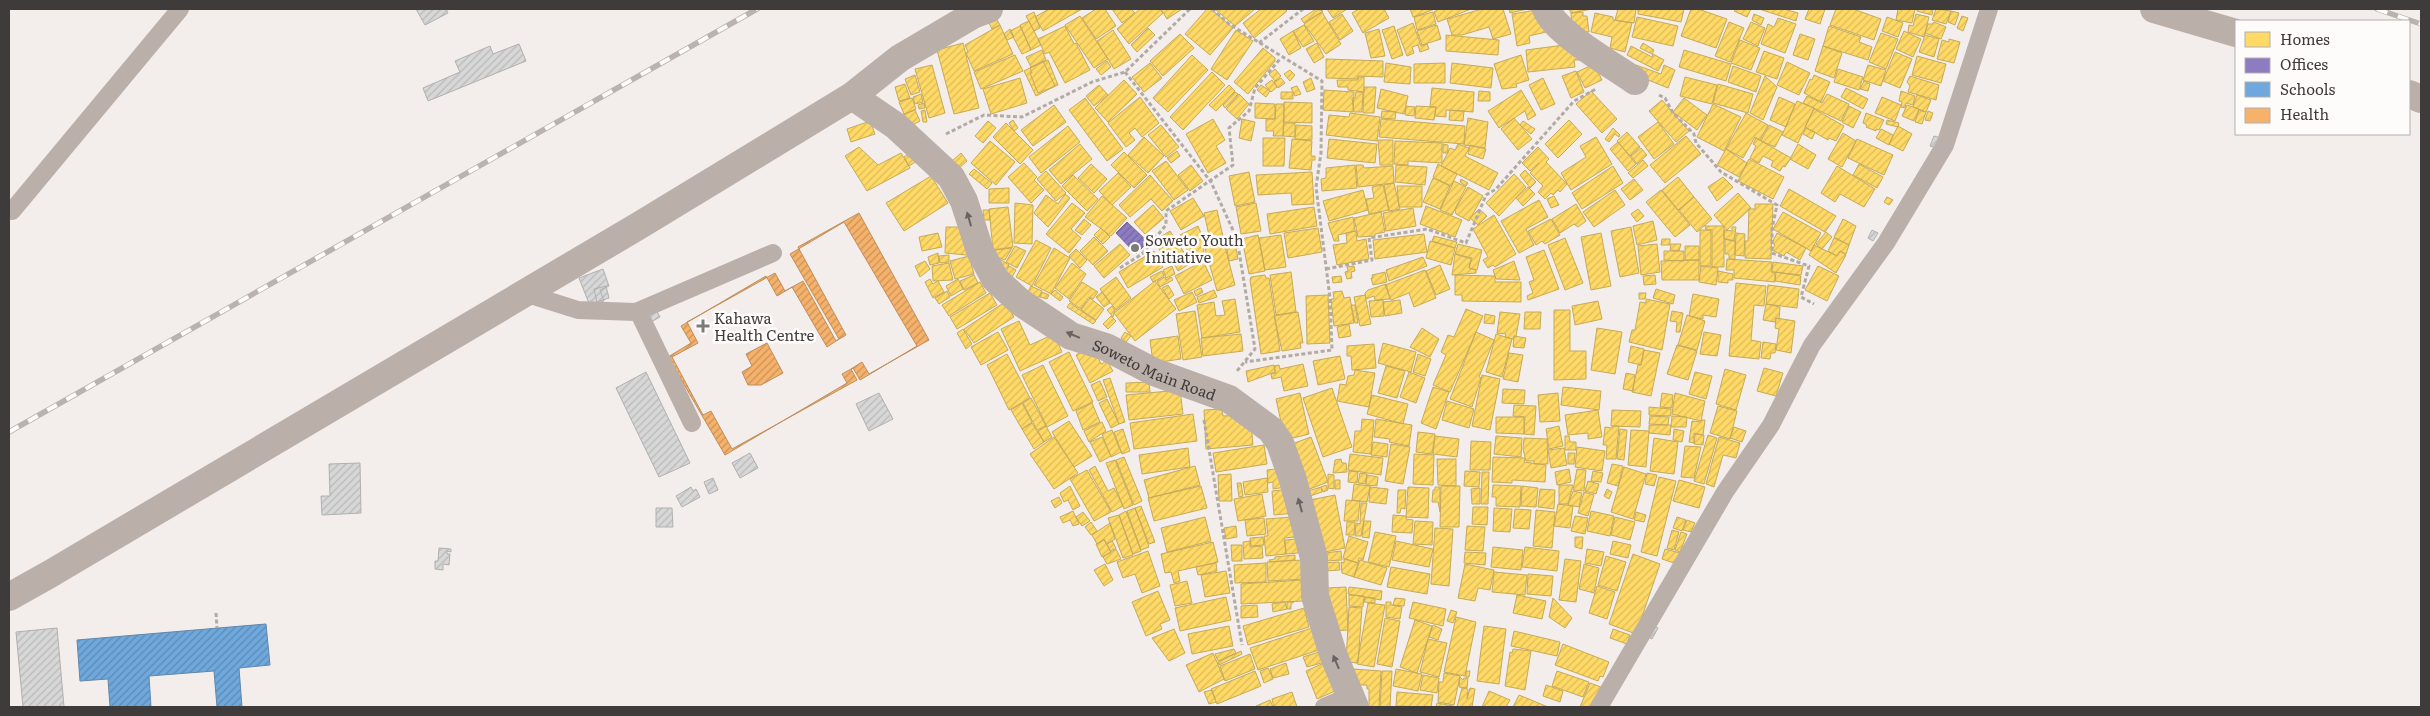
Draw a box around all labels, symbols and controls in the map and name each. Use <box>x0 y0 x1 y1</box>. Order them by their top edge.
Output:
legend <box>2235 20 2410 135</box>
text: Homes <box>2280 27 2330 50</box>
text: Offices <box>2280 52 2328 75</box>
text: Schools <box>2280 77 2336 100</box>
text: Health <box>2280 102 2329 125</box>
one-way arrow <box>965 211 973 226</box>
place label: Soweto Youth Initiative <box>1145 228 1244 268</box>
marker: Soweto Youth Initiative <box>1129 242 1141 254</box>
place label: Kahawa Health Centre <box>714 306 814 346</box>
marker: Kahawa Health Centre <box>696 319 710 333</box>
one-way arrow <box>1066 331 1080 339</box>
street label: Soweto Main Road <box>1090 332 1220 405</box>
one-way arrow <box>1295 498 1303 513</box>
one-way arrow <box>1332 654 1340 669</box>

